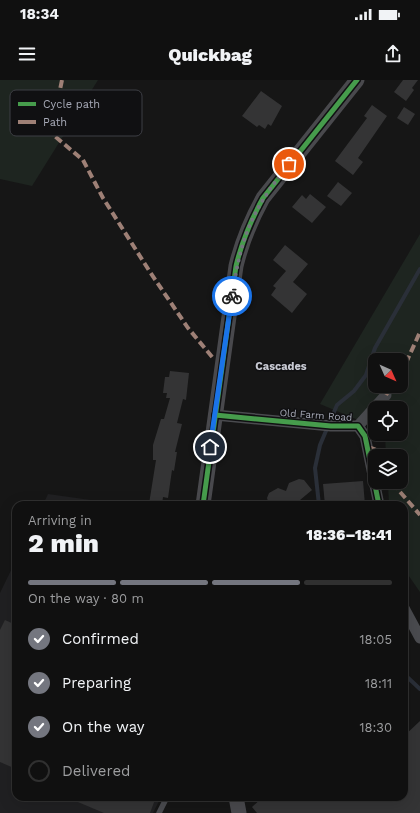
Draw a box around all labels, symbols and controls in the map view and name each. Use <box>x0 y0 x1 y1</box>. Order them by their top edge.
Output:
text: 18:34 <box>20 5 59 23</box>
icon: menu <box>16 43 38 65</box>
icon: share <box>382 43 404 65</box>
text: Quickbag <box>168 44 252 65</box>
legend <box>10 90 142 136</box>
text: Cycle path <box>43 98 100 111</box>
text: Path <box>43 116 67 129</box>
pin <box>272 147 306 181</box>
icon: bag <box>278 153 300 175</box>
courier <box>212 276 252 316</box>
icon: bike <box>221 285 243 307</box>
north arrow <box>368 353 408 393</box>
map controls <box>368 353 408 489</box>
district label: Cascades <box>255 360 307 373</box>
button: locate <box>368 401 408 441</box>
street label: Old Farm Road <box>279 407 353 423</box>
pin <box>193 430 227 464</box>
icon: home <box>199 436 221 458</box>
button: layers <box>368 449 408 489</box>
text: Arriving in <box>28 513 92 528</box>
text: 18:36–18:41 <box>306 526 392 544</box>
text: 2 min <box>28 528 99 558</box>
text: On the way · 80 m <box>28 591 144 606</box>
icon: check <box>28 628 50 650</box>
text: Confirmed <box>62 630 139 648</box>
text: 18:05 <box>359 632 392 647</box>
icon: check <box>28 672 50 694</box>
text: Preparing <box>62 674 131 692</box>
text: 18:11 <box>365 676 392 691</box>
icon: check <box>28 716 50 738</box>
text: On the way <box>62 718 144 736</box>
text: 18:30 <box>359 720 392 735</box>
text: Delivered <box>62 762 130 780</box>

